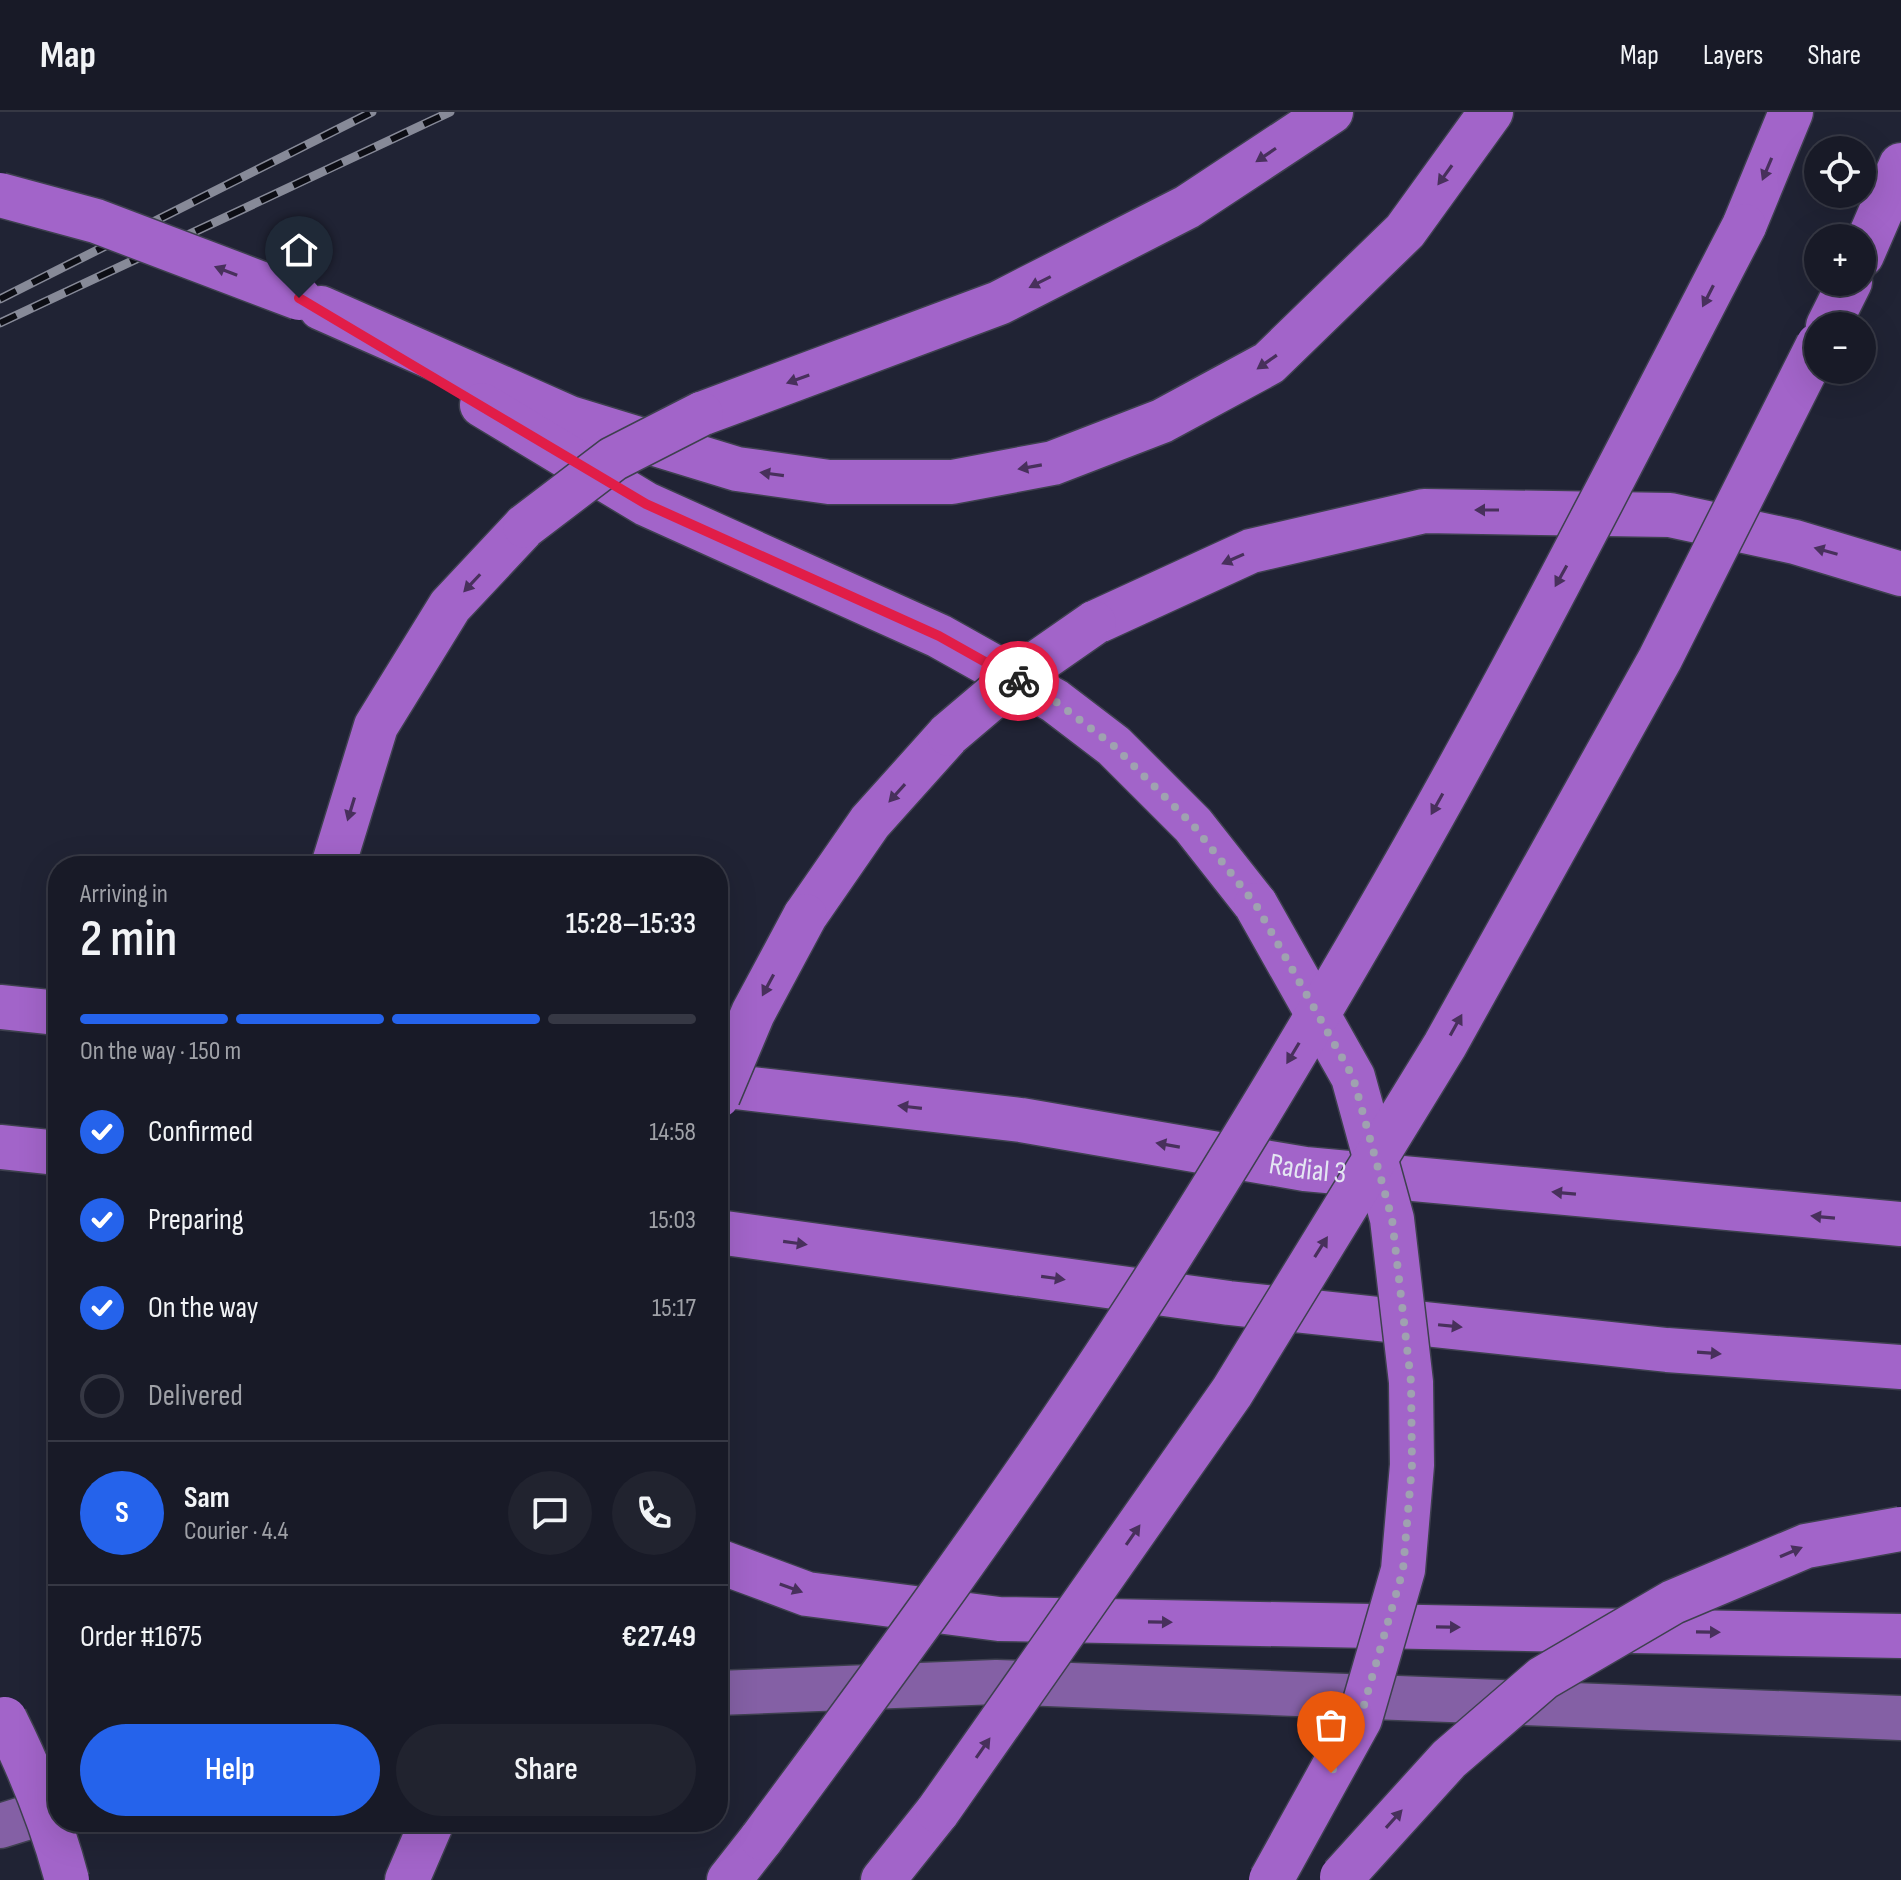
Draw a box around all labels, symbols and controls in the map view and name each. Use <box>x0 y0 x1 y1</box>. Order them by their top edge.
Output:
text: Map <box>40 33 96 78</box>
text: Map <box>1620 39 1659 72</box>
text: Layers <box>1703 39 1763 72</box>
text: Share <box>1807 39 1861 72</box>
map controls <box>1804 136 1876 384</box>
button: locate <box>1804 136 1876 208</box>
one-way arrow <box>1255 147 1276 162</box>
one-way arrow <box>1761 157 1774 181</box>
one-way arrow <box>1438 165 1454 185</box>
pin <box>265 216 333 298</box>
button: + <box>1804 224 1876 296</box>
icon: home <box>277 228 321 272</box>
one-way arrow <box>214 264 238 277</box>
one-way arrow <box>1028 276 1051 289</box>
one-way arrow <box>1701 284 1714 307</box>
button: − <box>1804 312 1876 384</box>
one-way arrow <box>1256 354 1277 369</box>
one-way arrow <box>786 373 810 386</box>
one-way arrow <box>1018 462 1043 474</box>
one-way arrow <box>759 467 784 480</box>
one-way arrow <box>1474 504 1499 516</box>
one-way arrow <box>1814 545 1839 557</box>
one-way arrow <box>1221 552 1245 566</box>
one-way arrow <box>1554 564 1568 587</box>
one-way arrow <box>464 573 482 592</box>
courier <box>979 641 1059 721</box>
icon: bike <box>997 659 1041 703</box>
one-way arrow <box>888 783 906 802</box>
one-way arrow <box>1430 793 1444 815</box>
one-way arrow <box>344 798 356 822</box>
text: Arriving in <box>80 879 168 910</box>
text: 15:28–15:33 <box>566 906 696 942</box>
text: 2 min <box>80 908 177 971</box>
one-way arrow <box>762 973 775 996</box>
one-way arrow <box>1449 1014 1463 1036</box>
text: On the way · 150 m <box>80 1036 241 1067</box>
one-way arrow <box>1286 1042 1300 1064</box>
one-way arrow <box>897 1101 922 1114</box>
icon: check <box>80 1110 124 1154</box>
text: Confirmed <box>148 1114 253 1150</box>
text: 14:58 <box>649 1117 696 1148</box>
one-way arrow <box>1155 1139 1180 1151</box>
street label: Radial 3 <box>1266 1146 1348 1192</box>
one-way arrow <box>1551 1186 1576 1199</box>
icon: check <box>80 1198 124 1242</box>
text: Preparing <box>148 1202 244 1238</box>
text: 15:03 <box>649 1205 696 1236</box>
one-way arrow <box>1810 1210 1835 1223</box>
one-way arrow <box>1314 1236 1328 1258</box>
one-way arrow <box>783 1237 808 1250</box>
one-way arrow <box>1041 1272 1066 1285</box>
icon: check <box>80 1286 124 1330</box>
text: On the way <box>148 1290 258 1326</box>
text: 15:17 <box>652 1293 696 1324</box>
one-way arrow <box>1438 1320 1463 1333</box>
one-way arrow <box>1697 1347 1722 1360</box>
text: Delivered <box>148 1378 243 1414</box>
button: chat <box>508 1471 592 1555</box>
button: phone <box>612 1471 696 1555</box>
text: Sam <box>184 1480 230 1516</box>
text: S <box>115 1495 129 1531</box>
text: Courier · 4.4 <box>184 1516 288 1547</box>
one-way arrow <box>1125 1525 1140 1546</box>
one-way arrow <box>1779 1546 1803 1559</box>
one-way arrow <box>779 1582 803 1595</box>
one-way arrow <box>1148 1616 1173 1628</box>
text: Order #1675 <box>80 1619 202 1655</box>
text: €27.49 <box>622 1619 696 1655</box>
one-way arrow <box>1436 1621 1461 1633</box>
one-way arrow <box>1696 1626 1721 1639</box>
pin <box>1297 1691 1365 1773</box>
icon: bag <box>1309 1703 1353 1747</box>
button: Help <box>80 1724 380 1816</box>
button: Share <box>396 1724 696 1816</box>
one-way arrow <box>975 1737 990 1758</box>
one-way arrow <box>1385 1810 1403 1829</box>

